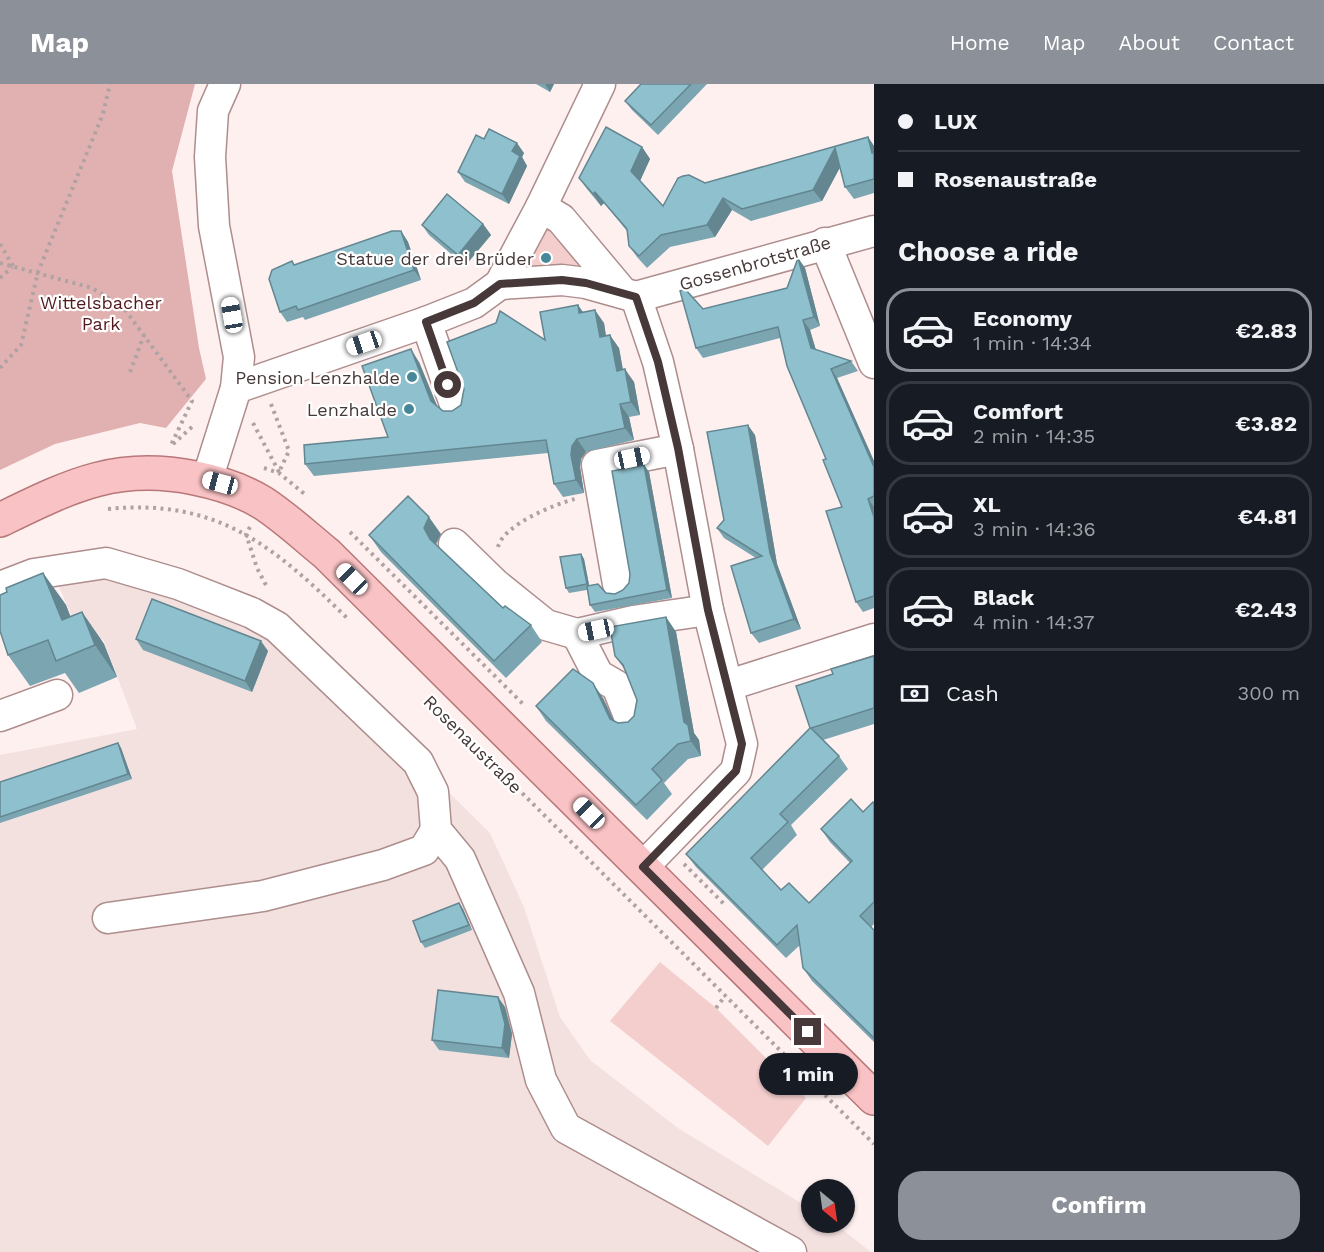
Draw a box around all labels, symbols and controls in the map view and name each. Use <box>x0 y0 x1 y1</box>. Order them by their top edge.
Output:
text: Map <box>30 26 89 59</box>
text: Home <box>950 30 1010 55</box>
text: Map <box>1043 30 1086 55</box>
text: About <box>1119 30 1180 55</box>
text: Contact <box>1213 30 1294 55</box>
text: LUX <box>934 109 977 134</box>
text: Rosenaustraße <box>934 167 1097 192</box>
street label: Gossenbrotstraße <box>677 231 833 295</box>
text: Choose a ride <box>898 236 1078 268</box>
place label: Statue der drei Brüder <box>336 248 534 269</box>
marker: Statue der drei Brüder <box>539 251 553 265</box>
park label: Wittelsbacher Park <box>40 292 162 334</box>
car <box>220 296 244 334</box>
icon: car <box>901 303 955 357</box>
text: Economy <box>973 306 1072 331</box>
text: €2.83 <box>1235 318 1297 343</box>
car <box>344 329 384 357</box>
text: 1 min · 14:34 <box>973 331 1092 355</box>
place label: Pension Lenzhalde <box>235 367 400 388</box>
marker: Pension Lenzhalde <box>405 370 419 384</box>
route start <box>434 371 461 398</box>
icon: car <box>901 396 955 450</box>
place label: Lenzhalde <box>307 399 397 420</box>
text: Comfort <box>973 399 1063 424</box>
marker: Lenzhalde <box>402 402 416 416</box>
text: €3.82 <box>1235 411 1297 436</box>
text: 2 min · 14:35 <box>973 424 1095 448</box>
car <box>613 445 651 471</box>
car <box>200 470 240 496</box>
icon: car <box>901 489 955 543</box>
text: XL <box>973 492 1001 517</box>
text: €4.81 <box>1238 504 1297 529</box>
text: 3 min · 14:36 <box>973 517 1096 541</box>
car <box>333 560 371 598</box>
icon: car <box>901 582 955 636</box>
text: Black <box>973 585 1034 610</box>
text: €2.43 <box>1235 597 1297 622</box>
text: 4 min · 14:37 <box>973 610 1095 634</box>
car <box>577 617 615 643</box>
icon: cash <box>898 677 931 710</box>
text: Cash <box>946 681 999 706</box>
text: 300 m <box>1238 681 1300 705</box>
street label: Rosenaustraße <box>419 690 527 798</box>
car <box>570 794 608 832</box>
route end <box>794 1018 821 1045</box>
callout: 1 min <box>758 1053 858 1095</box>
text: 1 min <box>783 1062 834 1086</box>
button: Confirm <box>898 1171 1300 1240</box>
north arrow <box>801 1179 855 1233</box>
map controls <box>801 1179 855 1233</box>

